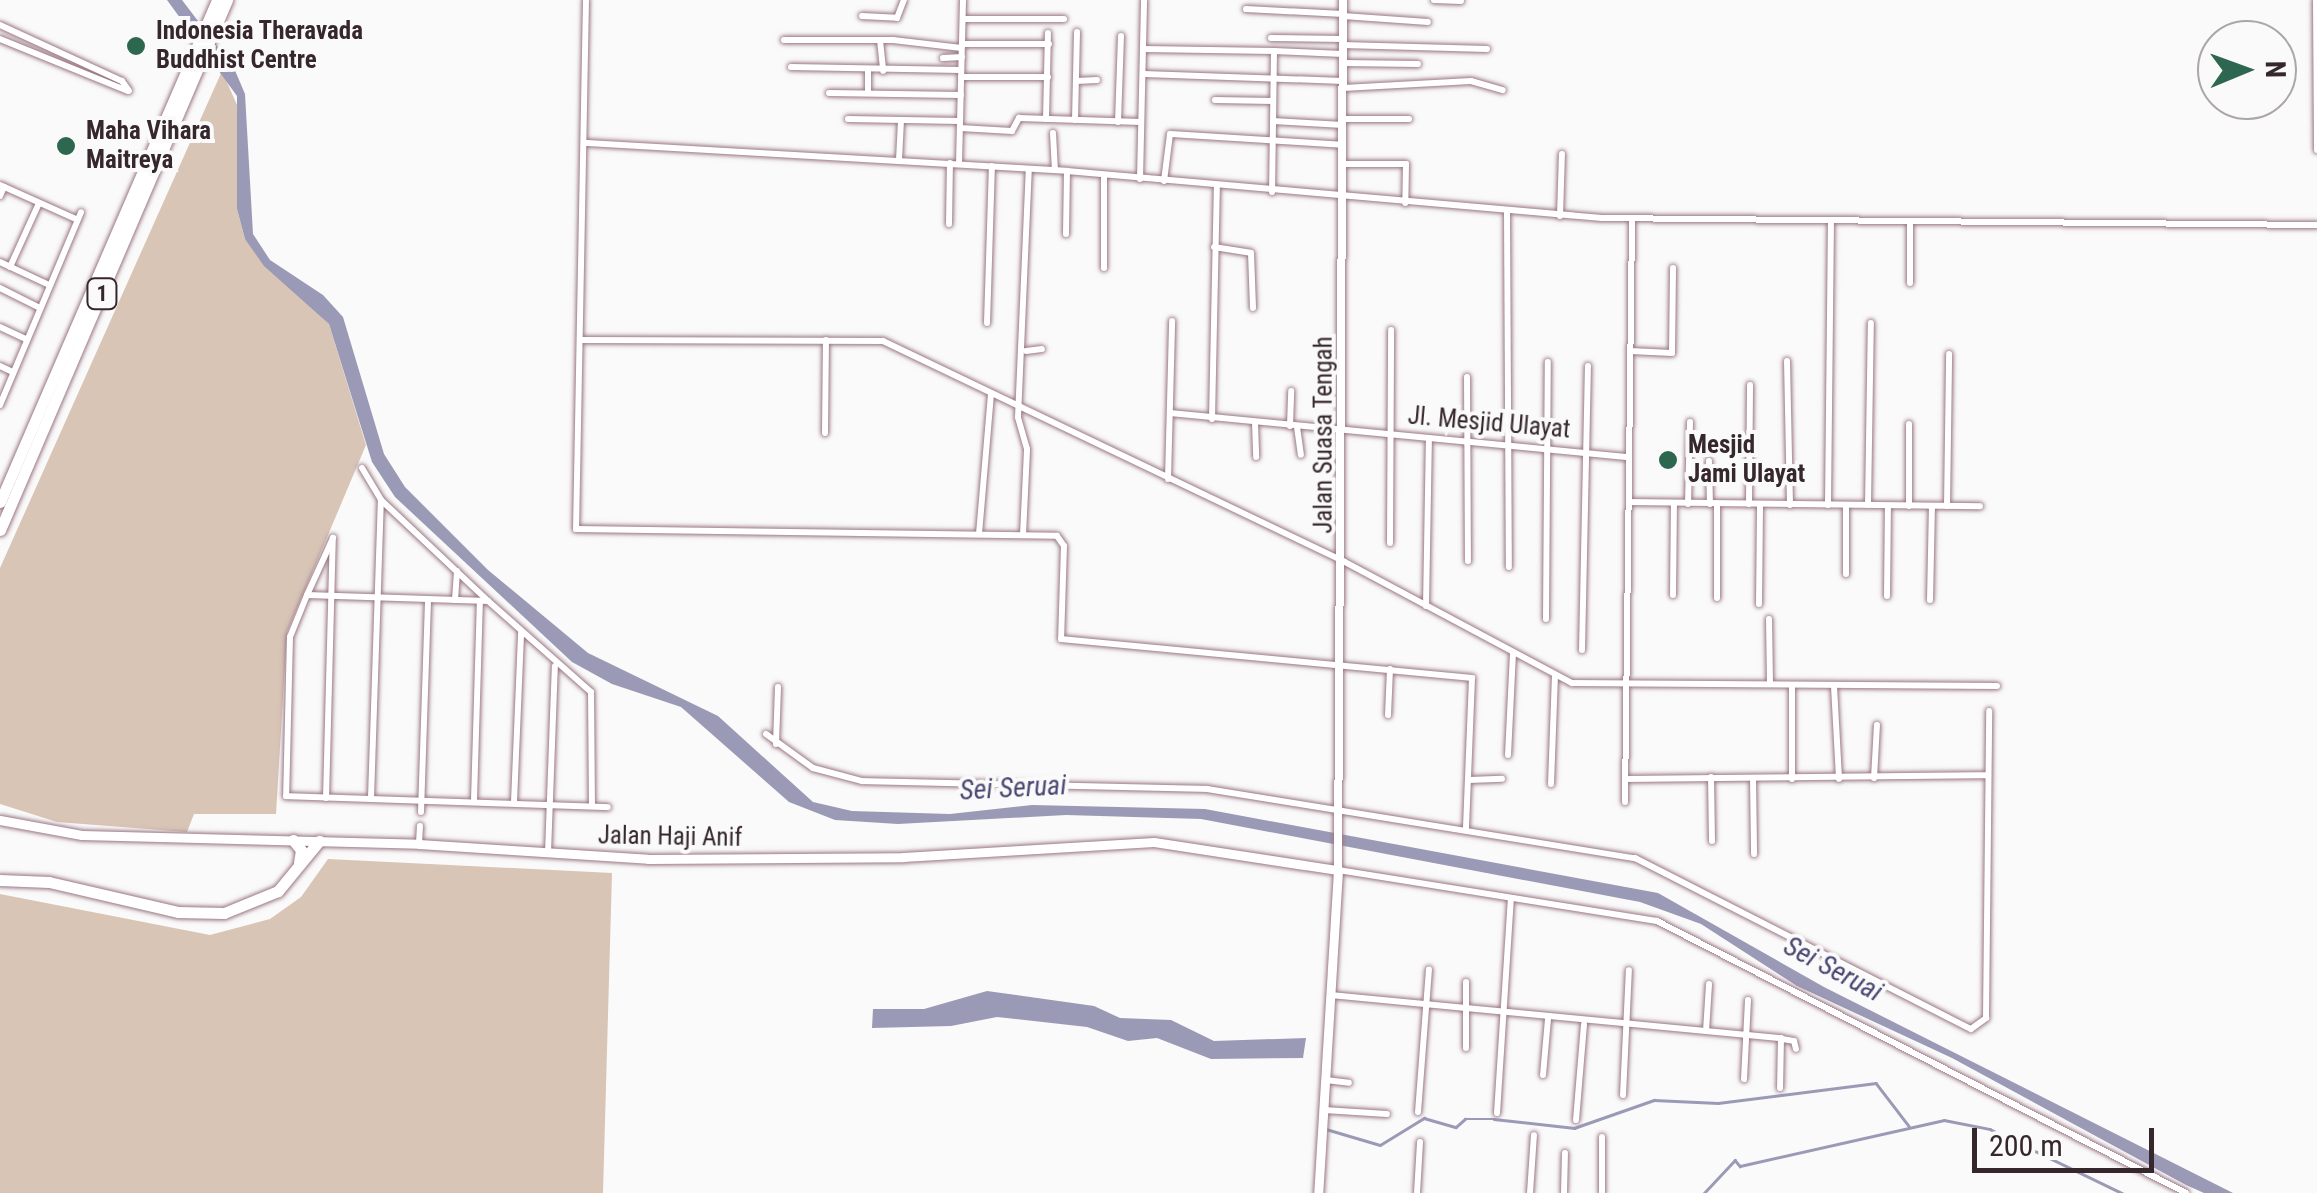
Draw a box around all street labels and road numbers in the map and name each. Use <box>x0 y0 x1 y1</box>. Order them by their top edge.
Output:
road number: 1 <box>84 277 120 311</box>
street label: Jalan Suasa Tengah <box>1309 336 1339 534</box>
street label: Jl. Mesjid Ulayat <box>1407 401 1571 445</box>
street label: Jalan Haji Anif <box>598 821 742 853</box>

